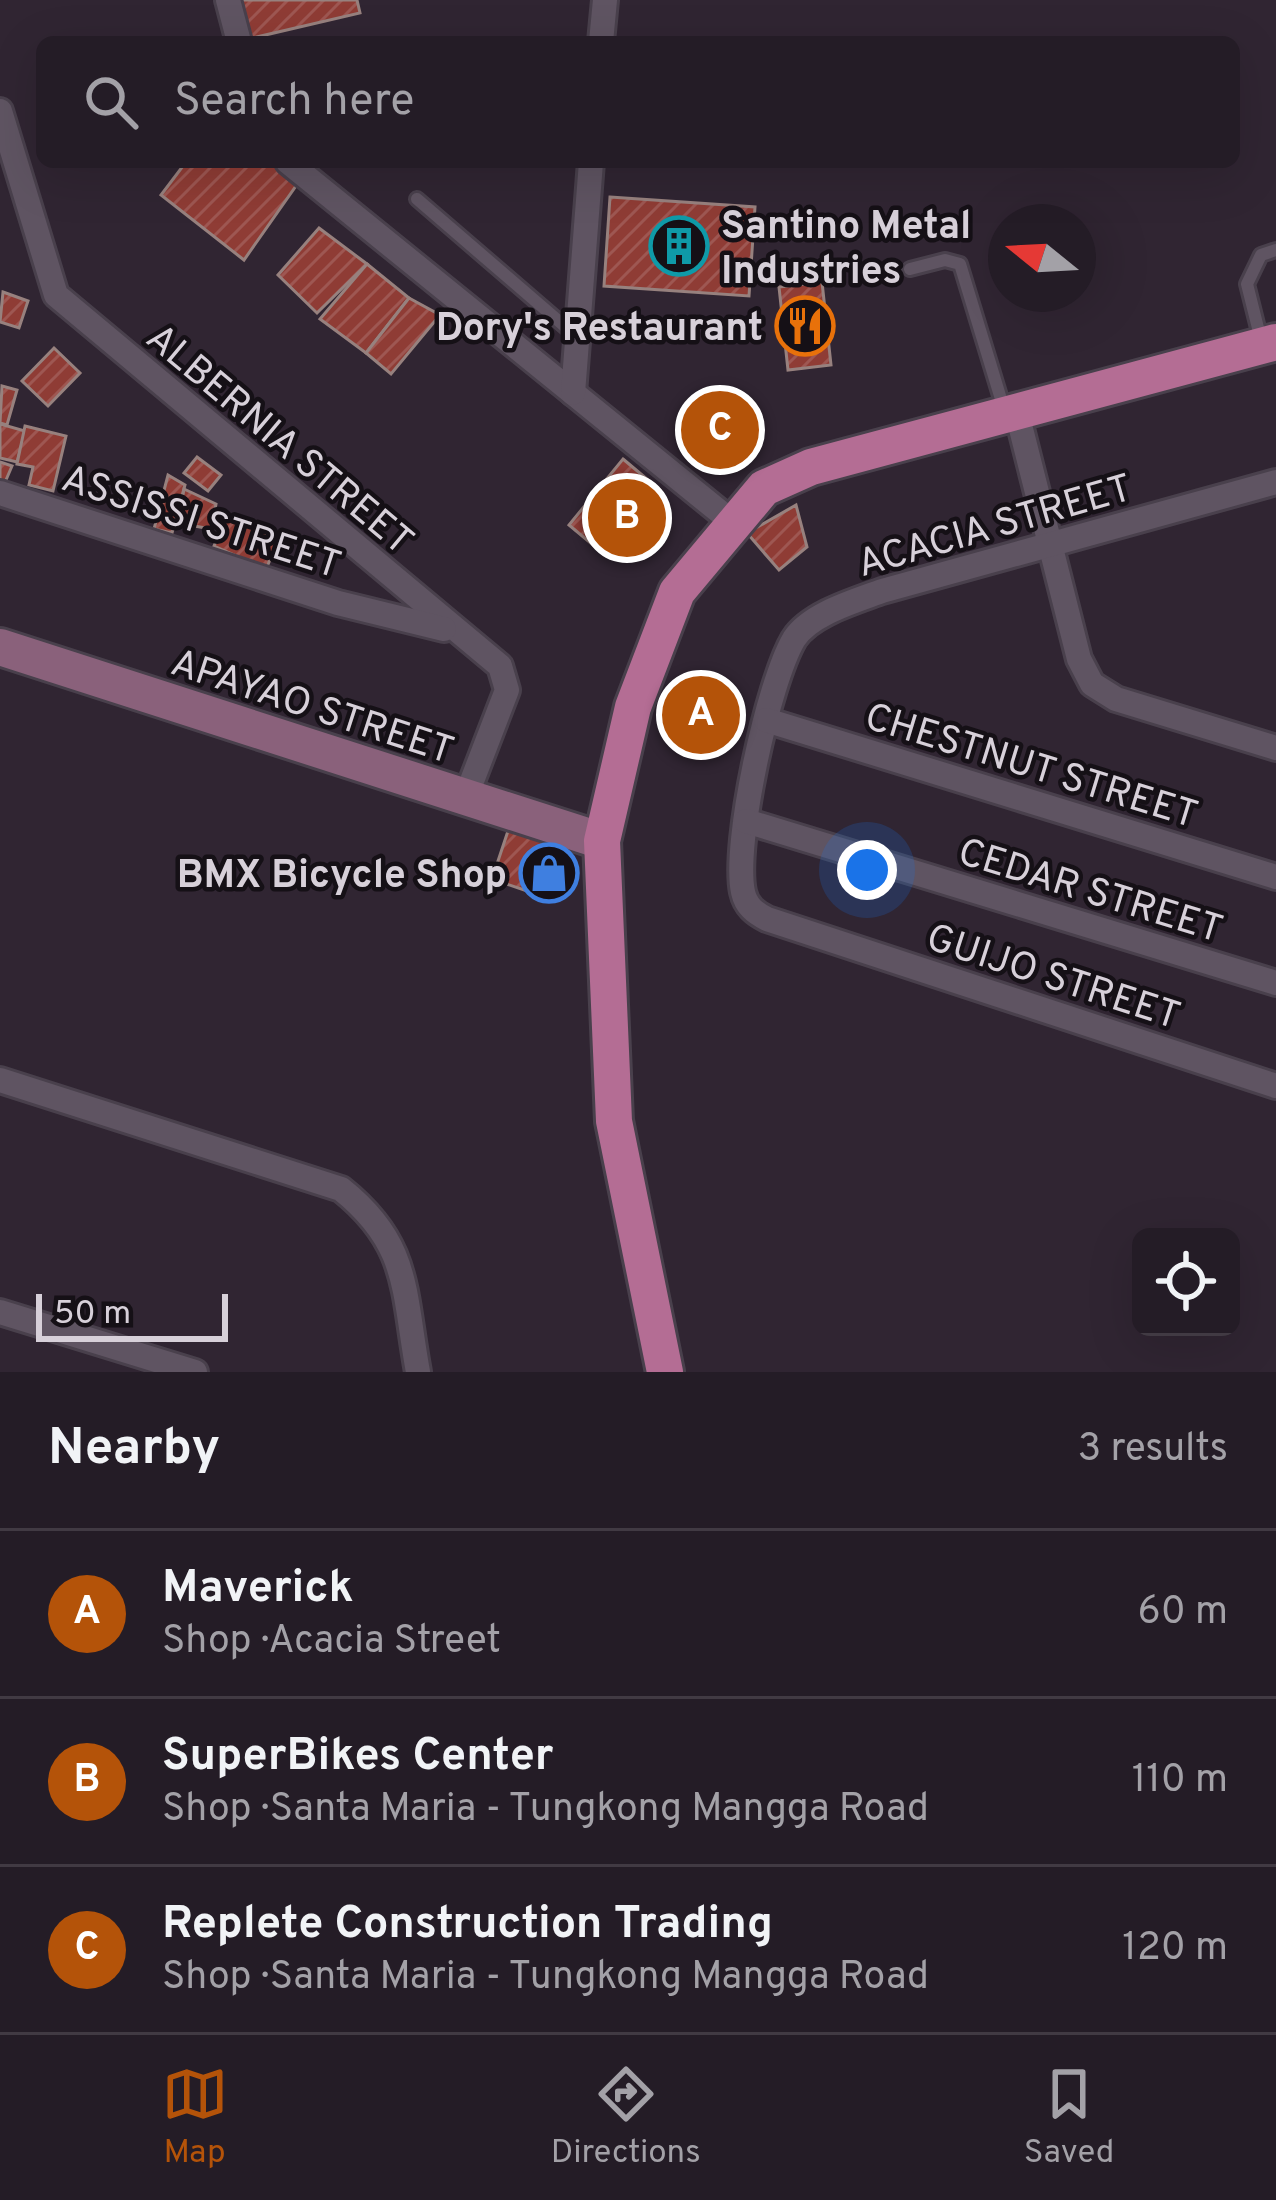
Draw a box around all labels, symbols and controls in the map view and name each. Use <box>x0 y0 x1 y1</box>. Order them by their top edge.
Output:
search box <box>36 36 1240 168</box>
icon: search <box>78 69 144 135</box>
text: Search here <box>174 74 414 131</box>
place label: Santino Metal Industries <box>721 204 971 298</box>
north arrow <box>988 204 1096 312</box>
building icon: Santino Metal Industries <box>648 215 710 277</box>
restaurant icon: Dory's Restaurant <box>774 295 836 357</box>
place label: Dory's Restaurant <box>436 306 763 355</box>
street label: ALBERNIA STREET <box>134 315 422 568</box>
pin: C <box>681 385 759 475</box>
street label: ASSISSI STREET <box>55 456 346 592</box>
street label: ACACIA STREET <box>852 466 1138 591</box>
pin: B <box>588 473 666 563</box>
street label: APAYAO STREET <box>164 640 459 778</box>
pin: A <box>662 670 740 760</box>
street label: CHESTNUT STREET <box>858 694 1203 842</box>
street label: CEDAR STREET <box>952 830 1228 957</box>
your location <box>837 840 897 900</box>
shop icon: BMX Bicycle Shop <box>518 842 580 904</box>
place label: BMX Bicycle Shop <box>177 853 507 902</box>
street label: GUIJO STREET <box>920 915 1186 1043</box>
map controls <box>1132 1228 1240 1336</box>
button: locate <box>1132 1228 1240 1336</box>
scale bar <box>36 1288 228 1341</box>
text: 50 m <box>54 1294 131 1336</box>
text: Nearby <box>48 1418 220 1483</box>
text: 3 results <box>1078 1426 1228 1475</box>
text: Maverick <box>162 1561 354 1618</box>
text: A <box>73 1589 101 1638</box>
text: 60 m <box>1137 1589 1228 1638</box>
text: Shop · Acacia Street <box>162 1618 501 1667</box>
text: SuperBikes Center <box>162 1729 554 1786</box>
text: B <box>74 1757 100 1806</box>
text: 110 m <box>1132 1757 1228 1806</box>
text: Shop · Santa Maria - Tungkong Mangga Road <box>162 1786 929 1835</box>
text: Replete Construction Trading <box>162 1897 773 1954</box>
text: C <box>75 1925 99 1974</box>
text: 120 m <box>1122 1925 1228 1974</box>
text: Shop · Santa Maria - Tungkong Mangga Road <box>162 1954 929 2003</box>
tab: Map <box>162 2061 228 2175</box>
tab: Directions <box>551 2061 701 2175</box>
tab: Saved <box>1024 2061 1114 2175</box>

